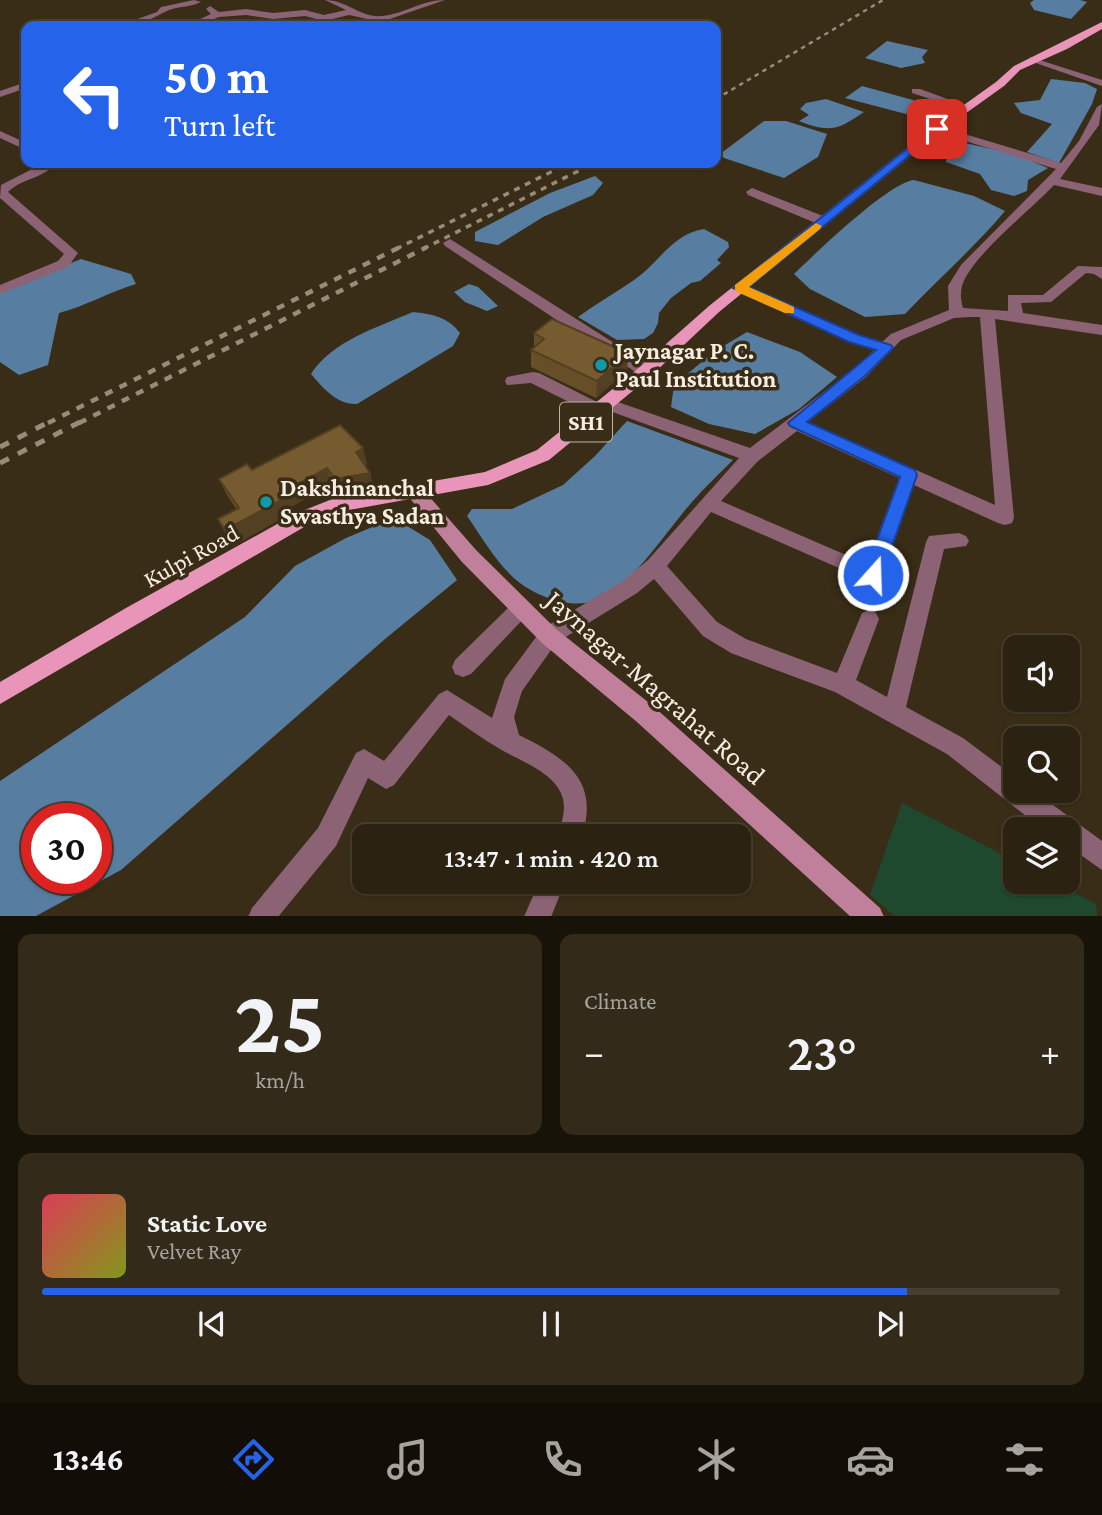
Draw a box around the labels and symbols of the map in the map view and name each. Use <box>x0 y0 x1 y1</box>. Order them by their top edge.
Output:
pin <box>907 99 967 159</box>
place label: Jaynagar P. C. Paul Institution <box>612 337 776 392</box>
marker: Jaynagar P. C. Paul Institution <box>593 357 609 373</box>
road number: SH1 <box>560 402 612 442</box>
place label: Dakshinanchal Swasthya Sadan <box>280 474 444 529</box>
marker: Dakshinanchal Swasthya Sadan <box>258 494 274 510</box>
street label: Kulpi Road <box>139 518 243 593</box>
position arrow <box>836 538 910 612</box>
street label: Jaynagar-Magrahat Road <box>538 582 772 791</box>
speed limit sign: 30 <box>21 803 112 894</box>

